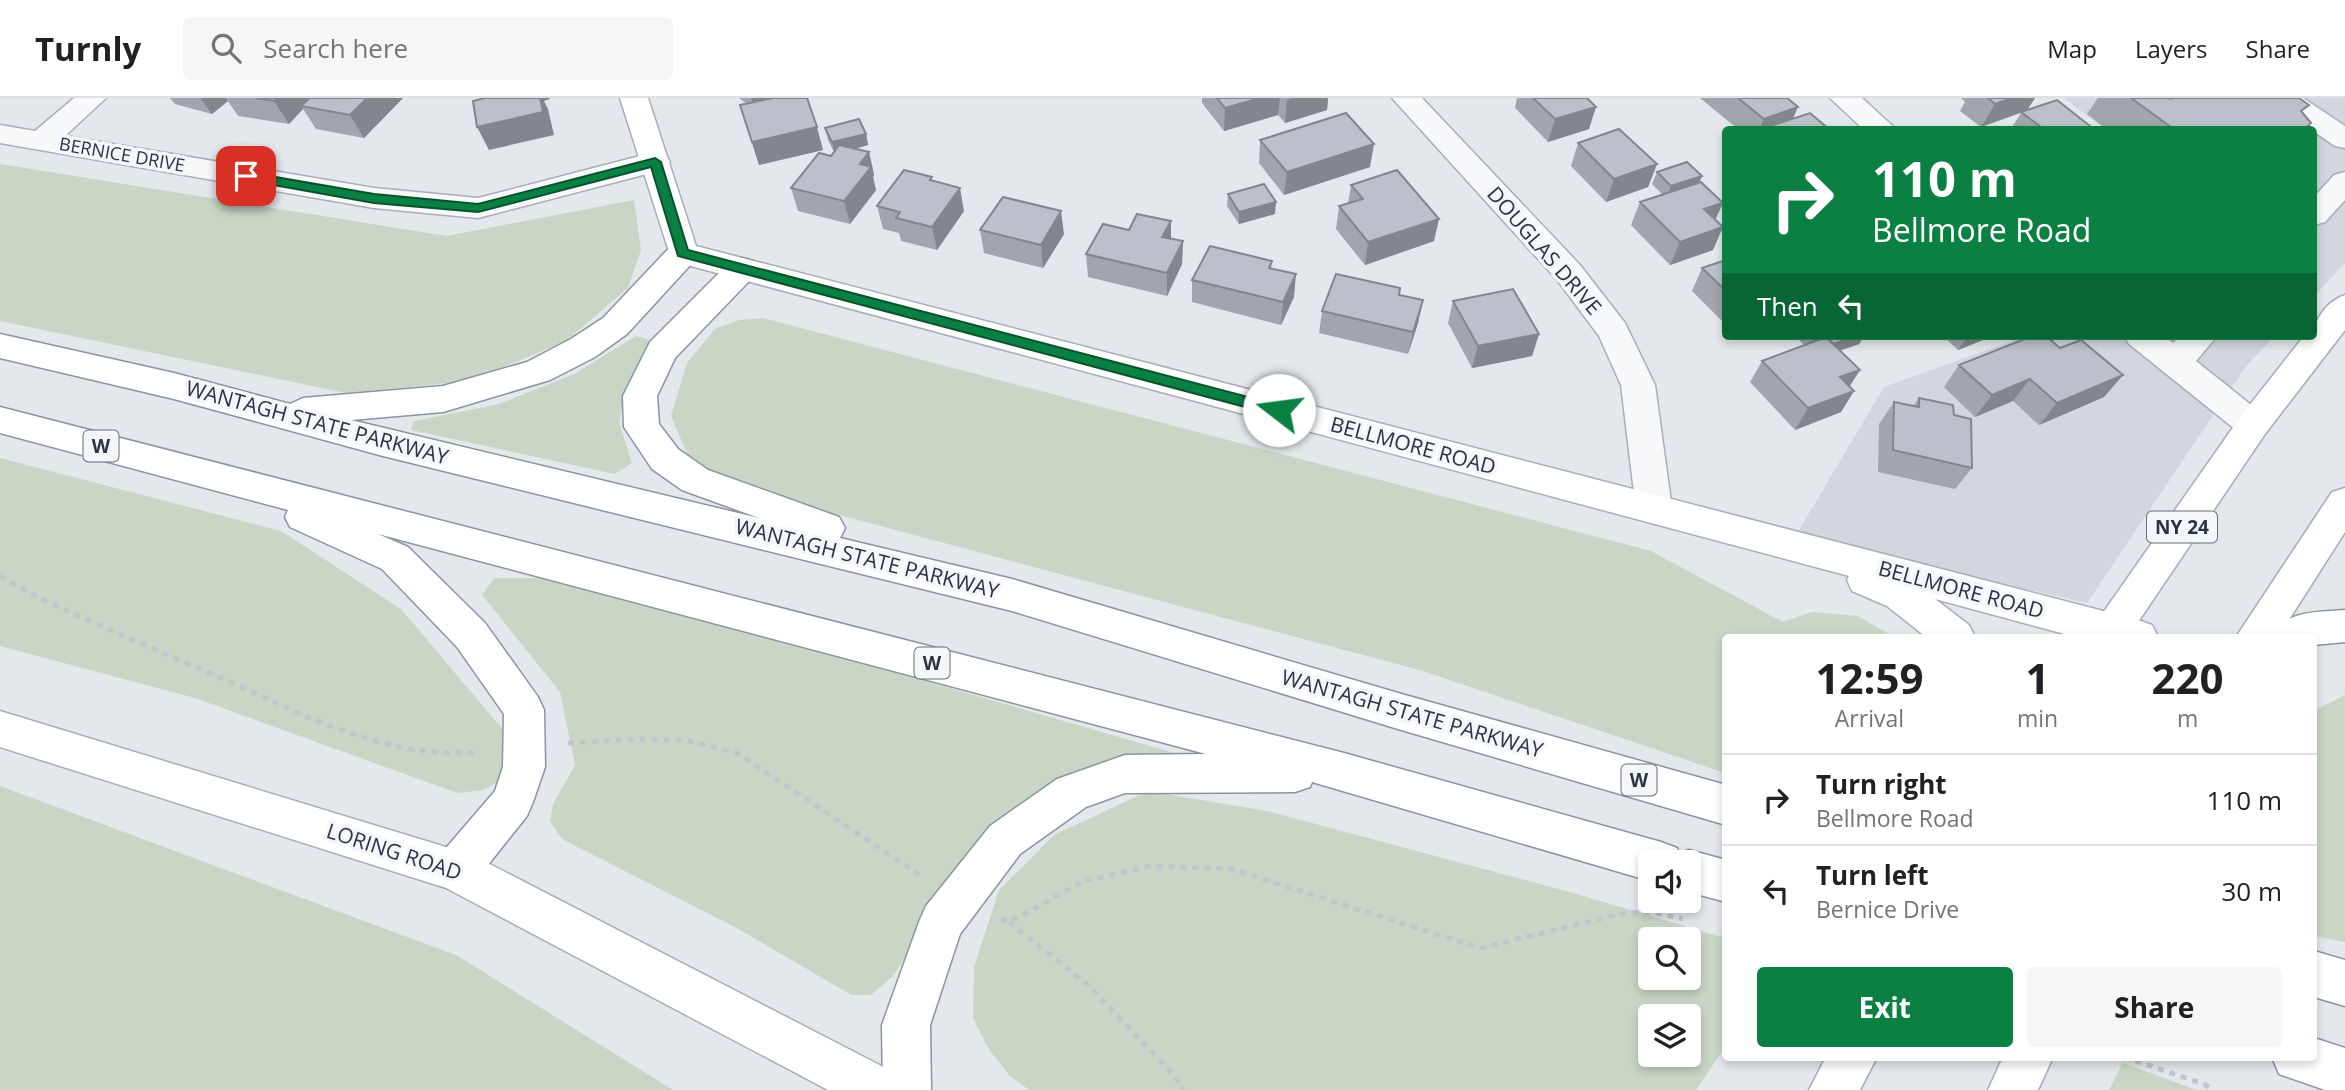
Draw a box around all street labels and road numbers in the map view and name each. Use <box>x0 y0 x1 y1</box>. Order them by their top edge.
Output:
street label: BERNICE DRIVE <box>57 131 187 177</box>
street label: DOUGLAS DRIVE <box>1481 180 1608 321</box>
street label: WANTAGH STATE PARKWAY <box>183 373 452 471</box>
street label: BELLMORE ROAD <box>1327 409 1499 481</box>
road number: W <box>84 430 119 462</box>
street label: WANTAGH STATE PARKWAY <box>733 512 1002 604</box>
road number: NY 24 <box>2147 512 2217 542</box>
street label: BELLMORE ROAD <box>1875 553 2047 625</box>
road number: W <box>914 648 950 678</box>
street label: WANTAGH STATE PARKWAY <box>1278 662 1546 764</box>
road number: W <box>1622 764 1656 796</box>
street label: LORING ROAD <box>323 816 465 886</box>

